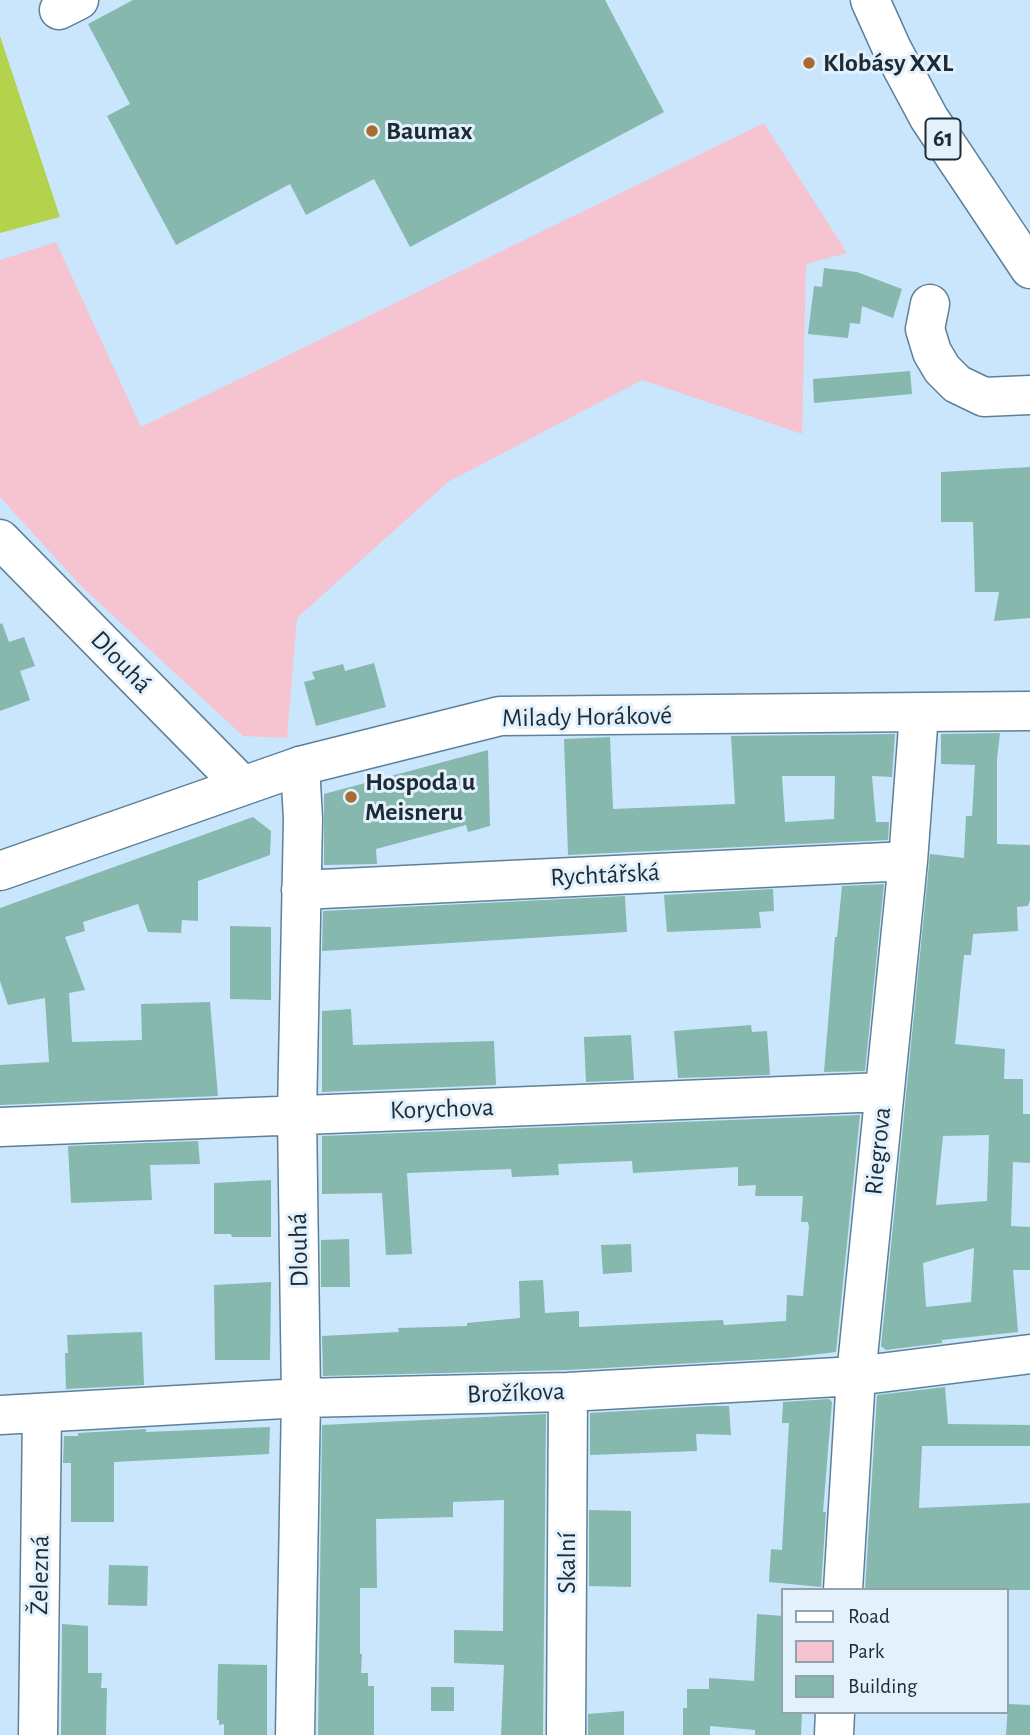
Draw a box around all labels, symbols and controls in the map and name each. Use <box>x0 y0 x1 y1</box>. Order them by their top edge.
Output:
place label: Klobásy XXL <box>823 47 953 79</box>
marker: Klobásy XXL <box>801 55 817 71</box>
place label: Baumax <box>386 115 472 147</box>
road number: 61 <box>926 119 960 160</box>
marker: Baumax <box>364 123 380 139</box>
street label: Dlouhá <box>84 624 158 700</box>
street label: Milady Horákové <box>502 700 672 734</box>
place label: Hospoda u Meisneru <box>365 766 475 828</box>
marker: Hospoda u Meisneru <box>343 789 359 805</box>
street label: Rychtářská <box>549 857 661 893</box>
street label: Korychova <box>389 1092 495 1126</box>
street label: Riegrova <box>858 1105 898 1197</box>
street label: Dlouhá <box>283 1212 315 1288</box>
street label: Brožíkova <box>467 1376 565 1410</box>
street label: Skalní <box>551 1532 583 1594</box>
street label: Železná <box>24 1535 56 1615</box>
legend <box>782 1588 1009 1714</box>
text: Road <box>848 1606 890 1627</box>
text: Park <box>848 1641 884 1662</box>
text: Building <box>848 1676 917 1697</box>

